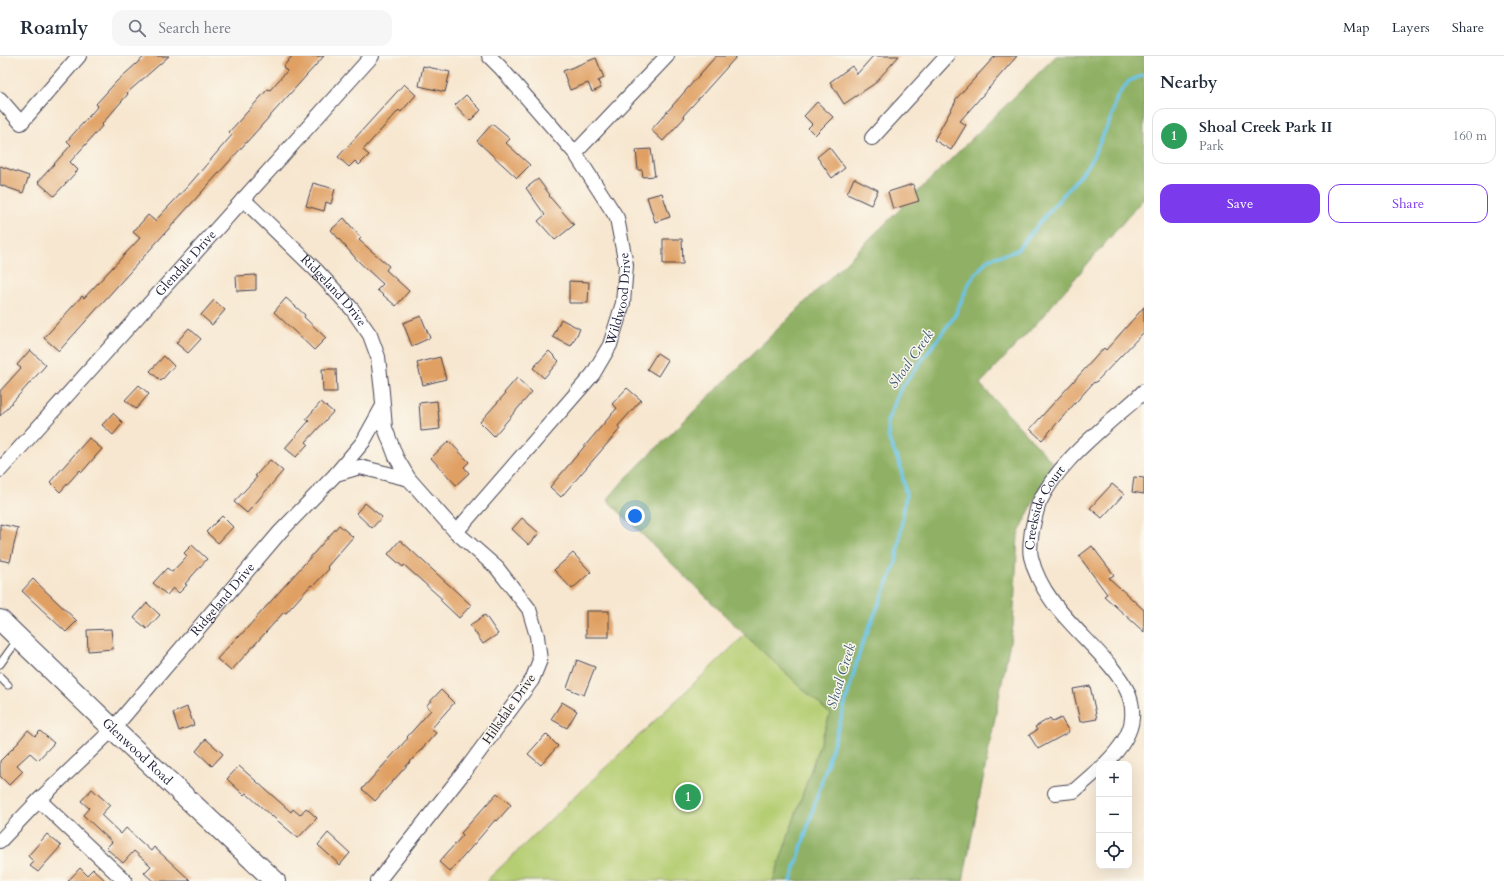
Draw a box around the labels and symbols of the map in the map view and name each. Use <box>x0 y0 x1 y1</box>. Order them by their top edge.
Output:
street label: Glendale Drive <box>151 226 221 300</box>
street label: Ridgeland Drive <box>297 251 371 330</box>
street label: Wildwood Drive <box>601 251 635 349</box>
water label: Shoal Creek <box>884 326 938 392</box>
street label: Creekside Court <box>1021 462 1069 551</box>
your location <box>625 506 645 526</box>
street label: Ridgeland Drive <box>187 559 259 640</box>
water label: Shoal Creek <box>822 641 860 711</box>
street label: Hillsdale Drive <box>478 670 540 748</box>
street label: Glenwood Road <box>98 714 176 789</box>
pin: 1 <box>675 782 701 812</box>

